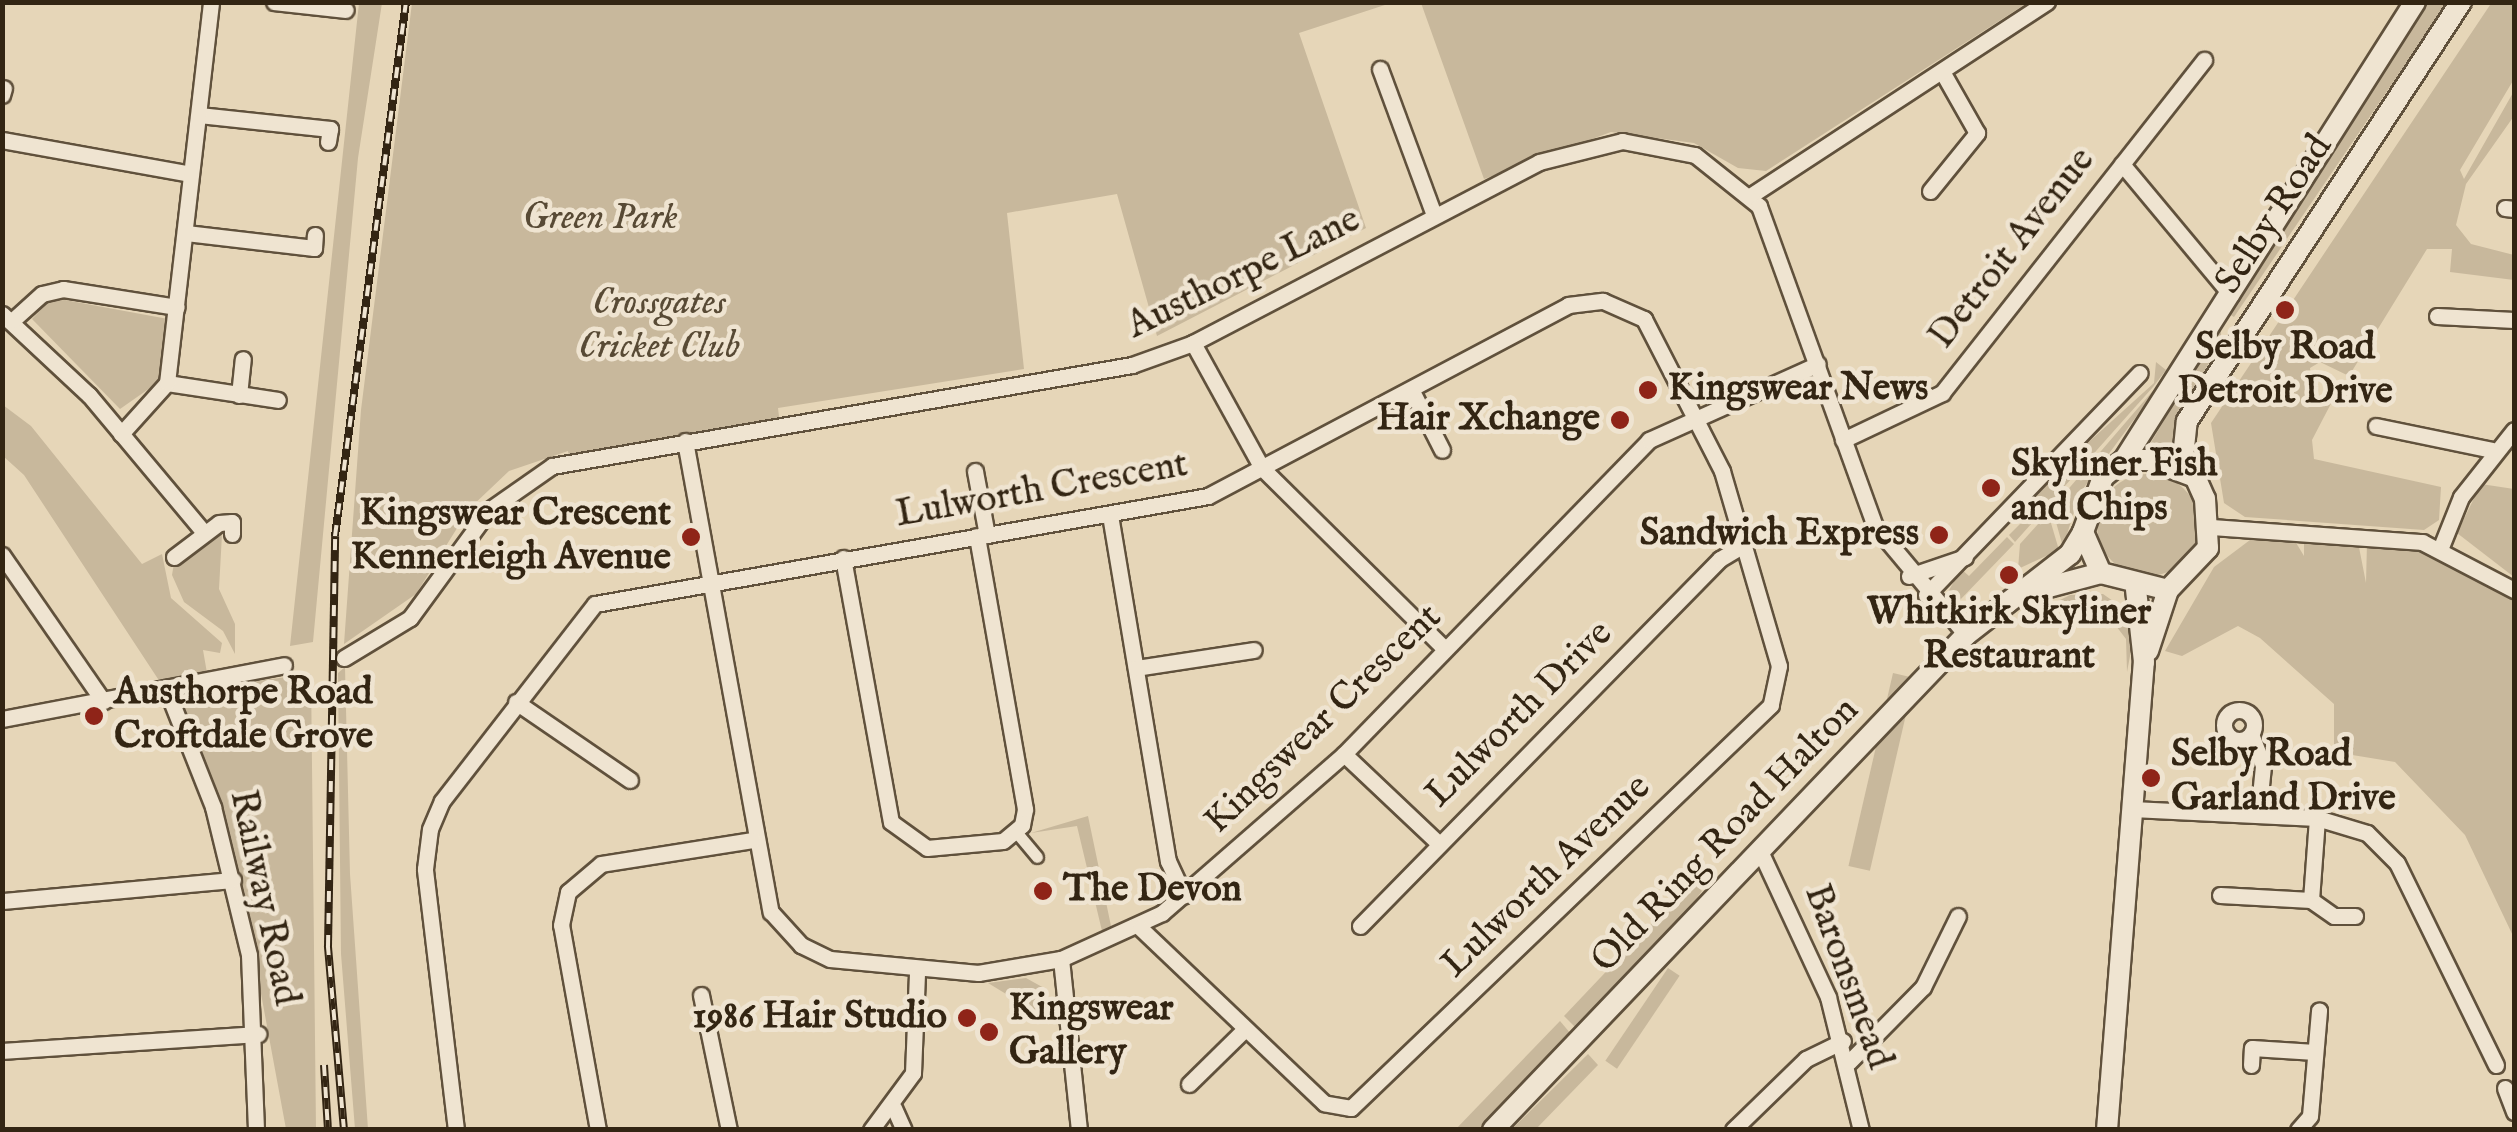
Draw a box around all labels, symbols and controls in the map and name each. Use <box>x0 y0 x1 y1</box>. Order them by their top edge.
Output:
street label: Selby Road <box>2207 127 2343 303</box>
street label: Detroit Avenue <box>1920 139 2106 359</box>
park label: Green Park <box>522 196 678 242</box>
street label: Austhorpe Lane <box>1120 198 1368 350</box>
park label: Crossgates Cricket Club <box>578 281 740 370</box>
marker: Selby Road Detroit Drive <box>2274 299 2296 321</box>
place label: Selby Road Detroit Drive <box>2177 326 2393 416</box>
place label: Kingswear News <box>1668 367 1928 413</box>
marker: Kingswear News <box>1637 379 1659 401</box>
place label: Hair Xchange <box>1377 397 1600 443</box>
marker: Hair Xchange <box>1609 409 1631 431</box>
street label: Lulworth Crescent <box>892 443 1192 539</box>
place label: Skyliner Fish and Chips <box>2011 443 2218 532</box>
marker: Skyliner Fish and Chips <box>1980 477 2002 499</box>
place label: Kingswear Crescent Kennerleigh Avenue <box>351 492 671 582</box>
place label: Sandwich Express <box>1640 512 1919 558</box>
marker: Sandwich Express <box>1928 524 1950 546</box>
marker: Kingswear Crescent Kennerleigh Avenue <box>680 526 702 548</box>
marker: Whitkirk Skyliner Restaurant <box>1998 564 2020 586</box>
place label: Whitkirk Skyliner Restaurant <box>1867 591 2151 680</box>
street label: Kingswear Crescent <box>1196 595 1452 845</box>
street label: Lulworth Drive <box>1417 612 1623 818</box>
place label: Austhorpe Road Croftdale Grove <box>114 671 373 761</box>
street label: Old Ring Road Halton <box>1583 689 1869 983</box>
marker: Austhorpe Road Croftdale Grove <box>83 705 105 727</box>
place label: Selby Road Garland Drive <box>2171 733 2396 822</box>
street label: Lulworth Avenue <box>1433 766 1661 988</box>
marker: Selby Road Garland Drive <box>2140 767 2162 789</box>
street label: Railway Road <box>218 786 308 1010</box>
place label: The Devon <box>1063 868 1242 914</box>
street label: Baronsmead <box>1793 879 1901 1075</box>
marker: The Devon <box>1032 880 1054 902</box>
place label: Kingswear Gallery <box>1009 987 1174 1076</box>
place label: 1986 Hair Studio <box>693 995 947 1041</box>
marker: 1986 Hair Studio <box>956 1007 978 1029</box>
marker: Kingswear Gallery <box>978 1021 1000 1043</box>

